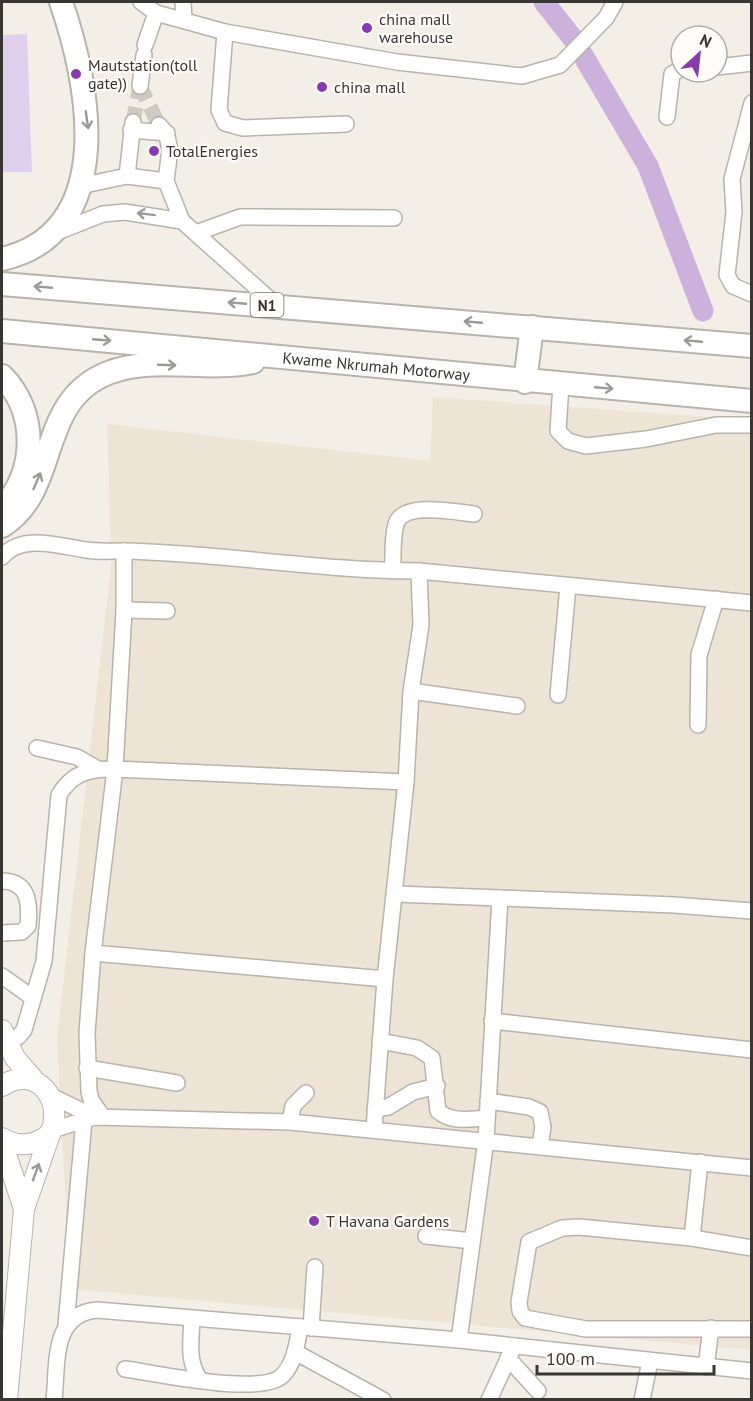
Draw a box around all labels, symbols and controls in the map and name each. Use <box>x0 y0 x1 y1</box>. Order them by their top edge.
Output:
place label: china mall warehouse <box>379 9 453 47</box>
marker: china mall warehouse <box>360 21 374 35</box>
north arrow <box>669 24 729 84</box>
text: N <box>697 29 715 52</box>
place label: Mautstation(toll gate)) <box>88 55 198 93</box>
marker: Mautstation(toll gate)) <box>69 67 83 81</box>
place label: china mall <box>334 77 406 97</box>
marker: china mall <box>315 80 329 94</box>
one-way arrow <box>81 109 92 129</box>
place label: TotalEnergies <box>166 141 258 161</box>
marker: TotalEnergies <box>147 144 161 158</box>
one-way arrow <box>137 209 157 220</box>
one-way arrow <box>33 281 53 292</box>
road number: N1 <box>250 293 284 317</box>
one-way arrow <box>228 297 248 308</box>
one-way arrow <box>464 316 484 327</box>
one-way arrow <box>91 335 111 346</box>
one-way arrow <box>684 335 704 346</box>
street label: Kwame Nkrumah Motorway <box>282 347 472 385</box>
one-way arrow <box>156 360 176 371</box>
one-way arrow <box>593 383 613 394</box>
one-way arrow <box>32 472 43 491</box>
one-way arrow <box>31 1163 42 1181</box>
place label: T Havana Gardens <box>326 1211 449 1231</box>
marker: T Havana Gardens <box>307 1214 321 1228</box>
scale bar <box>537 1338 714 1376</box>
text: 100 m <box>546 1347 595 1370</box>

